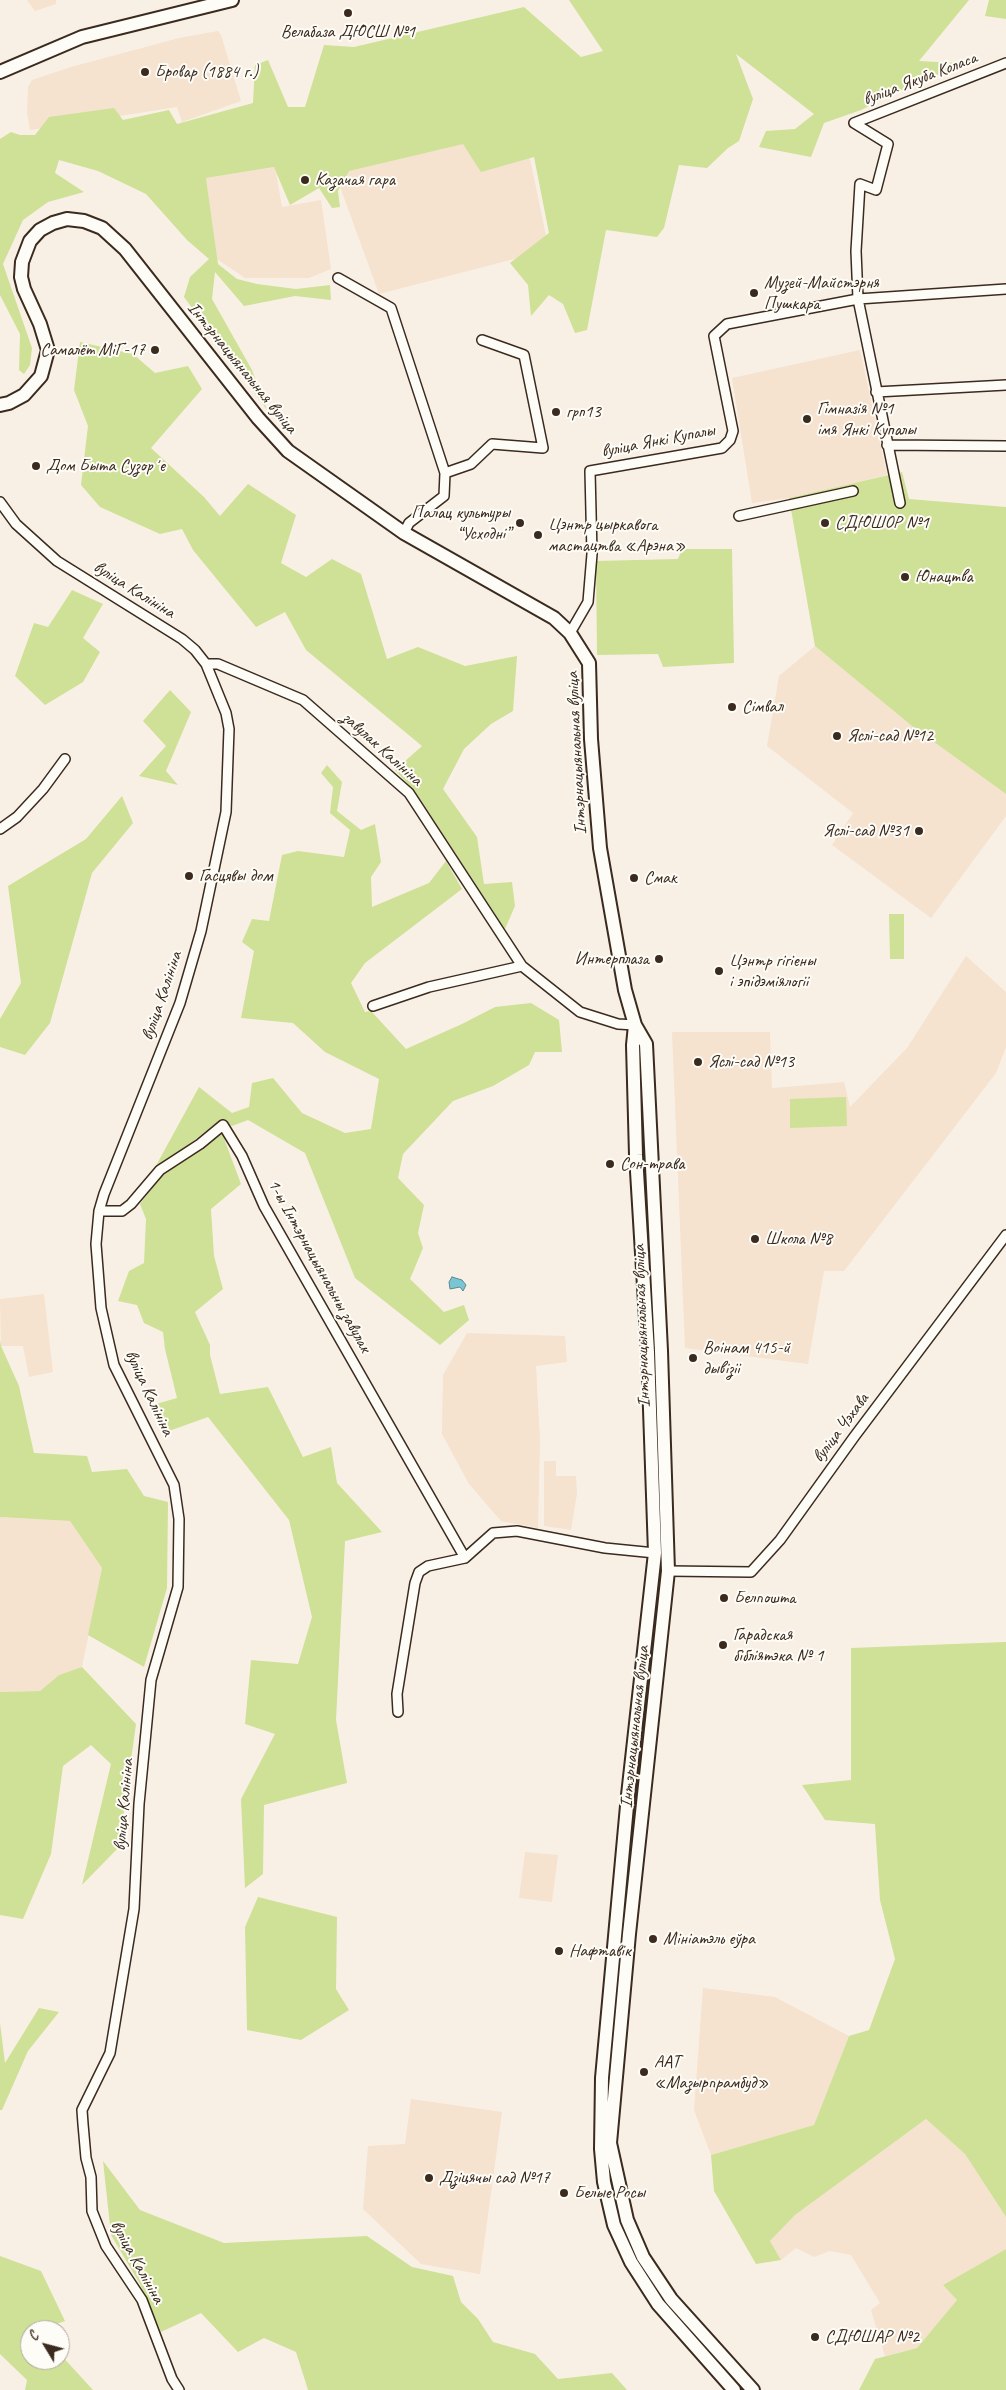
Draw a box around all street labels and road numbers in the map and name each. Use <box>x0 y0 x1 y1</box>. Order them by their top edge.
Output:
street label: вуліца Якуба Коласа <box>860 47 980 111</box>
street label: Інтэрнацыянальная вуліца <box>182 298 302 438</box>
street label: вуліца Янкі Купалы <box>600 419 716 463</box>
street label: вуліца Калініна <box>89 556 179 624</box>
street label: Інтэрнацыянальная вуліца <box>562 671 592 835</box>
street label: завулак Калініна <box>337 707 427 791</box>
street label: вуліца Калініна <box>137 949 187 1043</box>
street label: 1-ы Інтэрнацыянальны завулак <box>262 1176 376 1356</box>
street label: Інтэрнацыянальная вуліца <box>628 1244 656 1408</box>
street label: вуліца Калініна <box>120 1347 178 1439</box>
street label: вуліца Чэхава <box>808 1389 874 1467</box>
street label: Інтэрнацыянальная вуліца <box>616 1645 654 1809</box>
street label: вуліца Калініна <box>109 1758 139 1852</box>
street label: вуліца Калініна <box>105 2216 169 2308</box>

